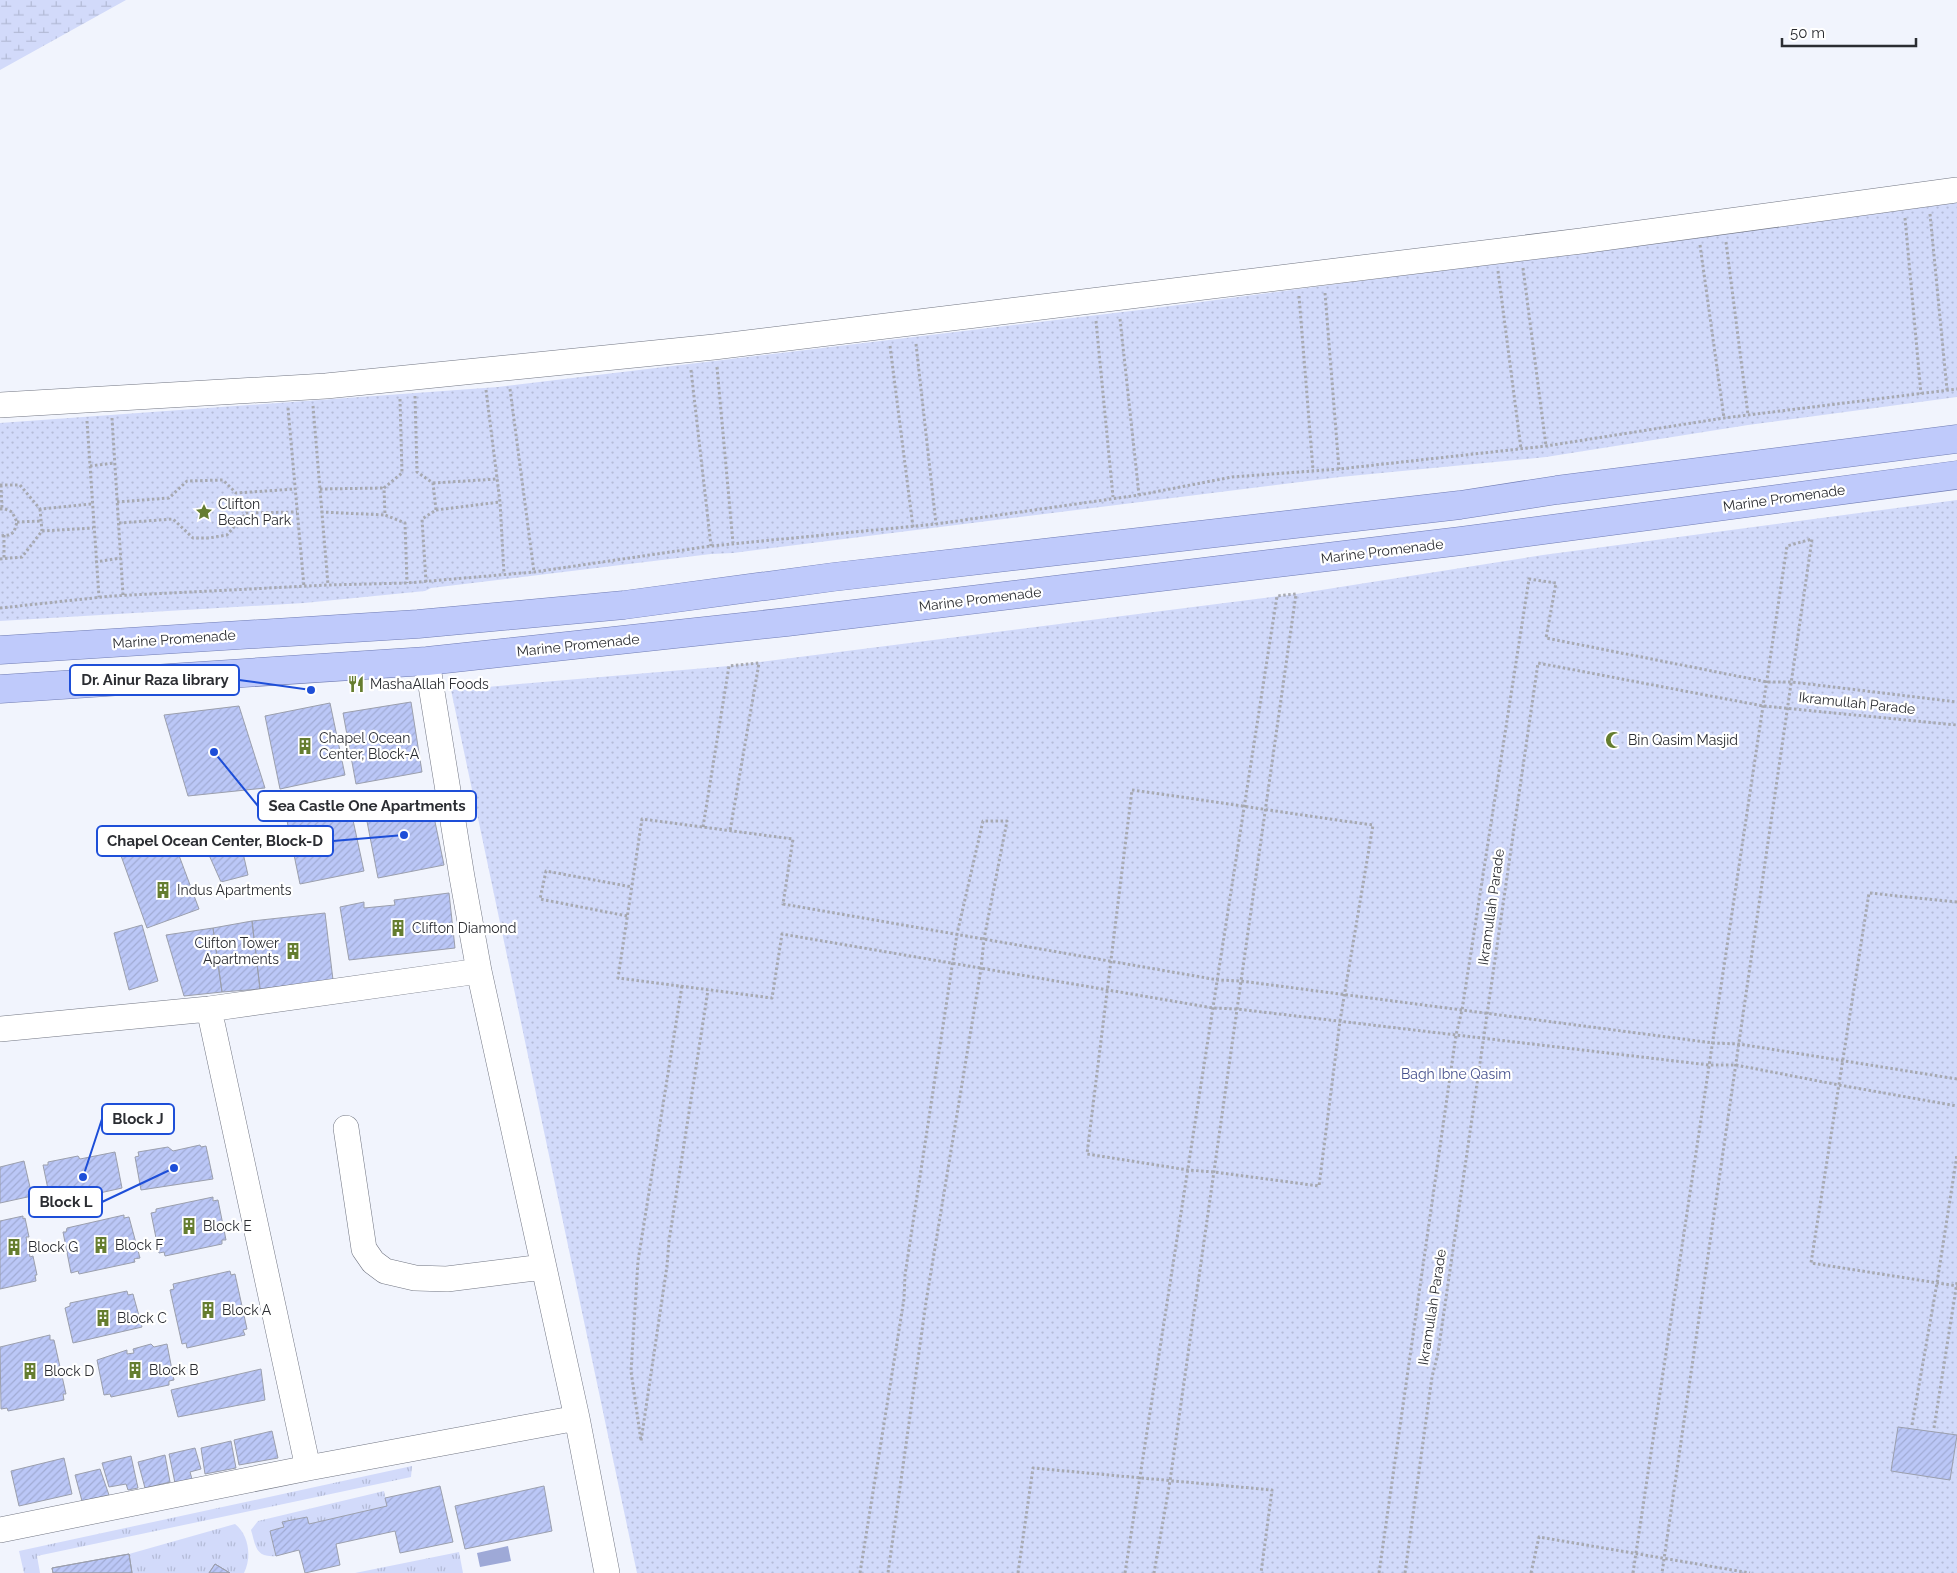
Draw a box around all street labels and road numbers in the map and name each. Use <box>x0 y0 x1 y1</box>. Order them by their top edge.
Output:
street label: Marine Promenade <box>1722 481 1846 515</box>
street label: Marine Promenade <box>1320 536 1444 566</box>
street label: Marine Promenade <box>918 584 1042 614</box>
street label: Marine Promenade <box>112 627 236 651</box>
street label: Marine Promenade <box>516 631 640 659</box>
street label: Ikramullah Parade <box>1798 689 1916 717</box>
street label: Ikramullah Parade <box>1475 848 1507 966</box>
street label: Ikramullah Parade <box>1415 1248 1449 1366</box>

